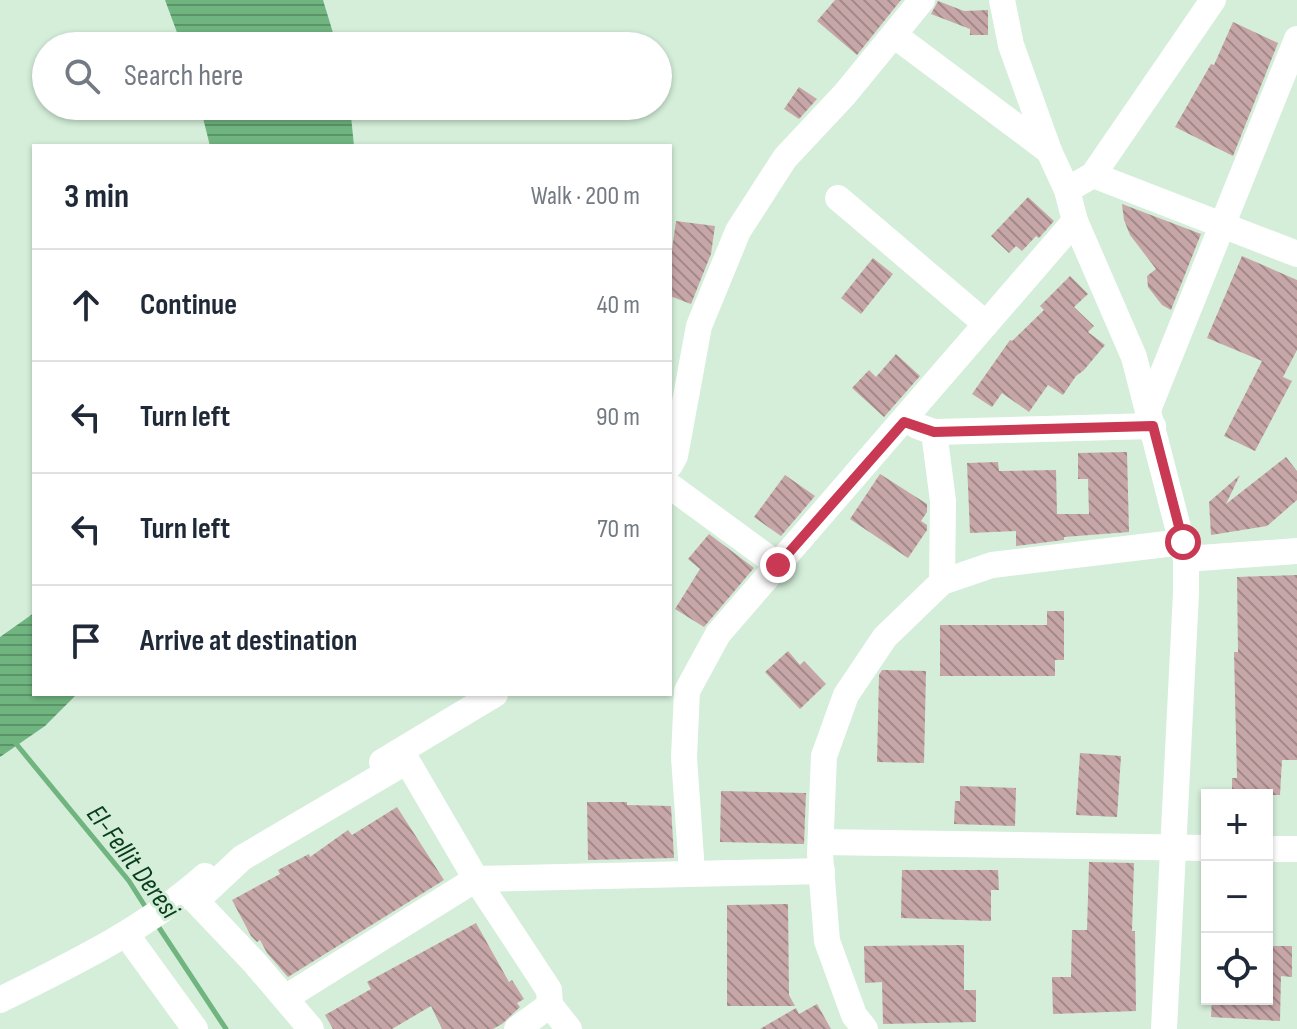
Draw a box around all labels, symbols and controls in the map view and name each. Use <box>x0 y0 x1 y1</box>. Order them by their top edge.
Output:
search box <box>32 32 672 120</box>
icon: search <box>60 54 104 98</box>
text: Search here <box>124 58 243 94</box>
text: 3 min <box>64 176 129 217</box>
text: Walk · 200 m <box>531 181 640 212</box>
icon: ahead <box>64 283 108 327</box>
text: Continue <box>140 287 237 323</box>
text: 40 m <box>597 290 640 321</box>
icon: left <box>64 395 108 439</box>
text: Turn left <box>140 399 230 435</box>
text: 90 m <box>596 402 640 433</box>
icon: left <box>64 507 108 551</box>
text: Turn left <box>140 511 230 547</box>
text: 70 m <box>597 514 640 545</box>
route start <box>1165 524 1201 560</box>
route end <box>760 547 796 583</box>
icon: arrive <box>64 619 108 663</box>
text: Arrive at destination <box>140 623 357 659</box>
map controls <box>1201 789 1273 1005</box>
button: + <box>1201 789 1273 861</box>
water label: El-Fellit Deresi <box>79 799 187 926</box>
button: − <box>1201 861 1273 933</box>
button: locate <box>1201 933 1273 1005</box>

